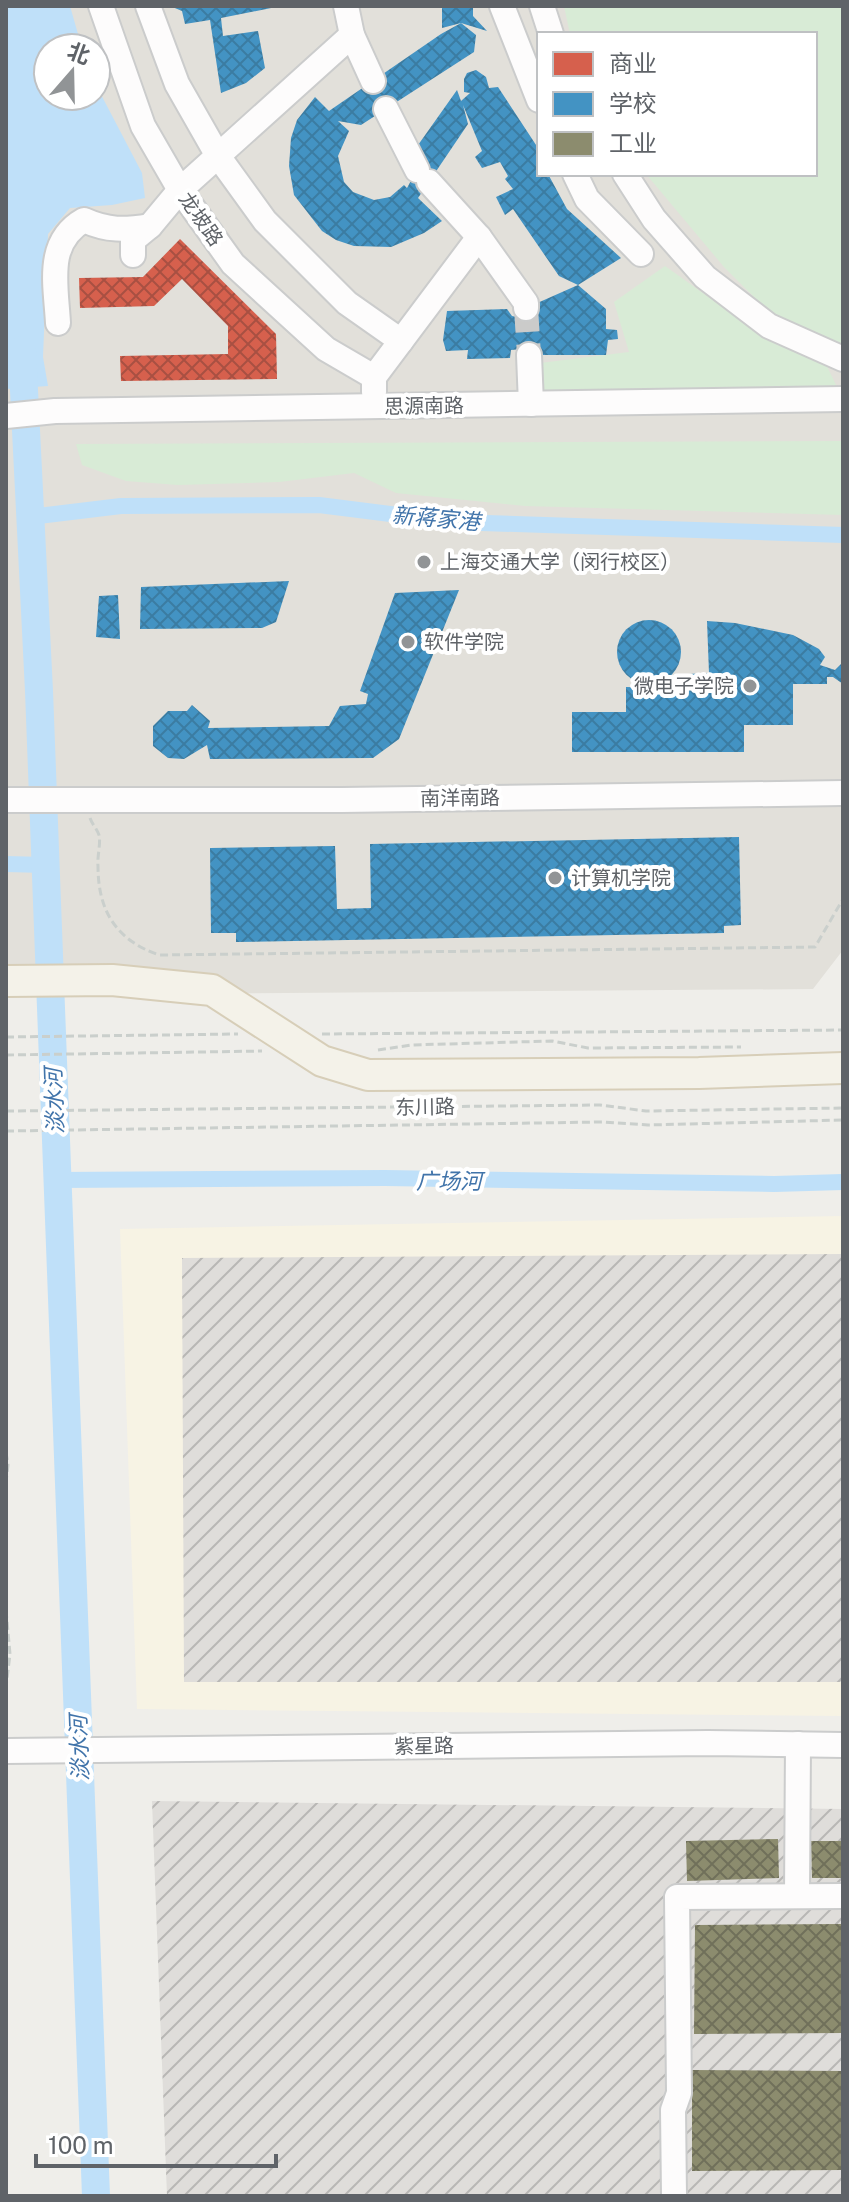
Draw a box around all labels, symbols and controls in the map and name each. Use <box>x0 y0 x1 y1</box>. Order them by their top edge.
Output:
north arrow <box>32 32 112 112</box>
legend <box>537 32 817 176</box>
text: 北 <box>64 37 94 69</box>
text: 商业 <box>609 49 657 77</box>
text: 学校 <box>609 89 657 117</box>
text: 工业 <box>609 129 657 157</box>
street label: 龙坡路 <box>174 188 228 250</box>
street label: 思源南路 <box>384 393 464 419</box>
water label: 新蒋家港 <box>391 501 484 535</box>
place label: 上海交通大学（闵行校区） <box>440 550 680 574</box>
marker: 上海交通大学（闵行校区） <box>415 553 433 571</box>
place label: 软件学院 <box>424 630 504 654</box>
marker: 软件学院 <box>399 633 417 651</box>
place label: 微电子学院 <box>634 674 734 698</box>
marker: 微电子学院 <box>741 677 759 695</box>
street label: 南洋南路 <box>420 785 500 811</box>
place label: 计算机学院 <box>571 866 671 890</box>
marker: 计算机学院 <box>546 869 564 887</box>
water label: 淡水河 <box>40 1064 68 1134</box>
street label: 东川路 <box>395 1094 455 1120</box>
water label: 广场河 <box>416 1168 486 1194</box>
water label: 淡水河 <box>65 1711 93 1781</box>
street label: 紫星路 <box>394 1733 454 1759</box>
scale bar <box>36 2118 276 2168</box>
text: 100 m <box>48 2131 114 2159</box>

